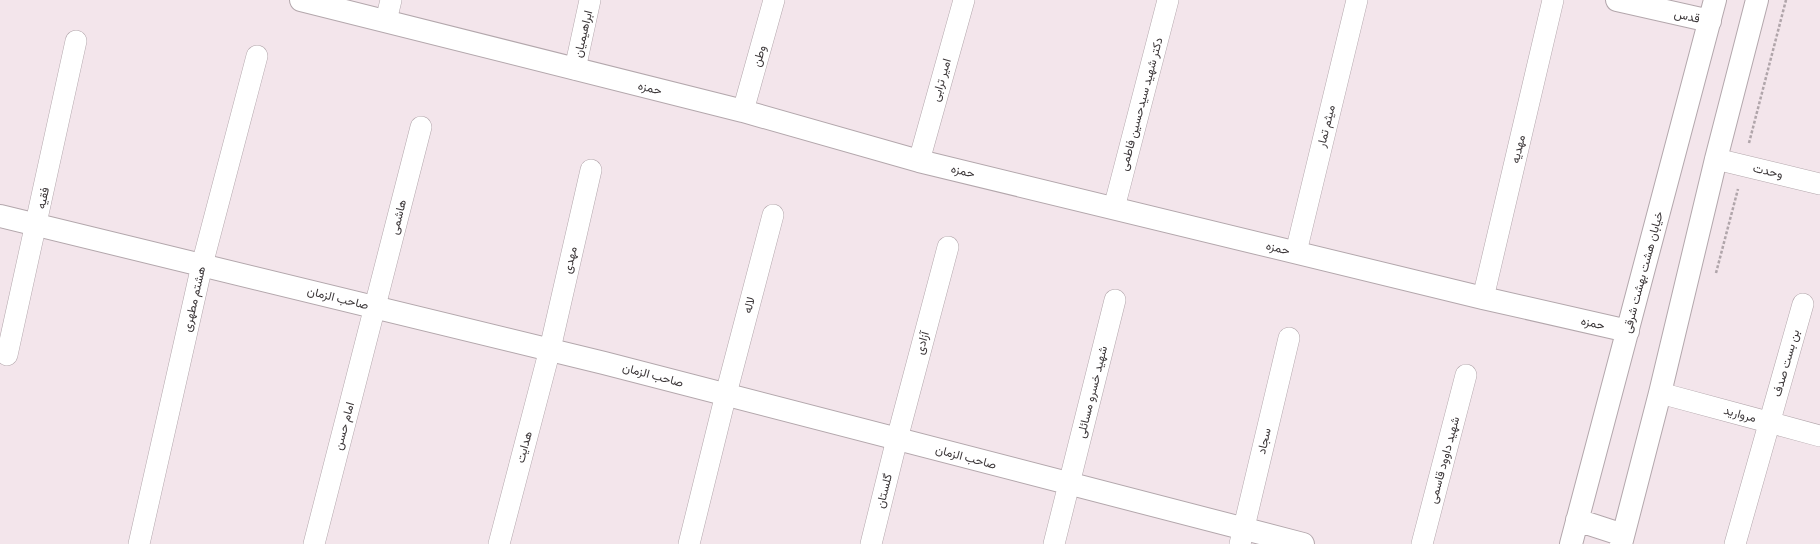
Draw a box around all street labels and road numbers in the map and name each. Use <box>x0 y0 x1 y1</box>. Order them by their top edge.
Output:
street label: قدس <box>1673 6 1701 27</box>
street label: ابراهیمیان <box>571 9 596 59</box>
street label: دکتر شهید سیدحسین فاطمی <box>1116 36 1167 172</box>
street label: وطن <box>749 44 770 69</box>
street label: امیر ترابی <box>928 57 955 103</box>
street label: حمزه <box>636 78 663 99</box>
street label: میثم تمار <box>1314 103 1339 150</box>
street label: مهدیه <box>1508 133 1529 165</box>
street label: حمزه <box>949 161 976 182</box>
street label: وحدت <box>1751 161 1784 182</box>
street label: فقیه <box>34 186 52 210</box>
street label: هاشمی <box>387 198 410 236</box>
street label: خیابان هشت بهشت شرقی <box>1620 210 1667 335</box>
street label: حمزه <box>1264 238 1291 259</box>
street label: مهدی <box>560 245 581 275</box>
street label: هشتم مطهری <box>180 265 209 333</box>
street label: صاحب الزمان <box>306 284 370 313</box>
street label: لاله <box>740 295 758 315</box>
street label: حمزه <box>1579 313 1606 334</box>
street label: بن بست صدف <box>1770 328 1803 399</box>
street label: آزادی <box>912 329 933 356</box>
street label: شهید خسرو مسائلی <box>1074 344 1111 440</box>
street label: صاحب الزمان <box>621 360 685 391</box>
street label: امام حسن <box>331 401 358 452</box>
street label: مروارید <box>1722 403 1758 426</box>
street label: شهید داوود قاسمی <box>1426 415 1463 505</box>
street label: سجاد <box>1254 426 1274 456</box>
street label: هدایت <box>513 430 535 464</box>
street label: صاحب الزمان <box>934 442 998 473</box>
street label: گلستان <box>873 472 895 510</box>

